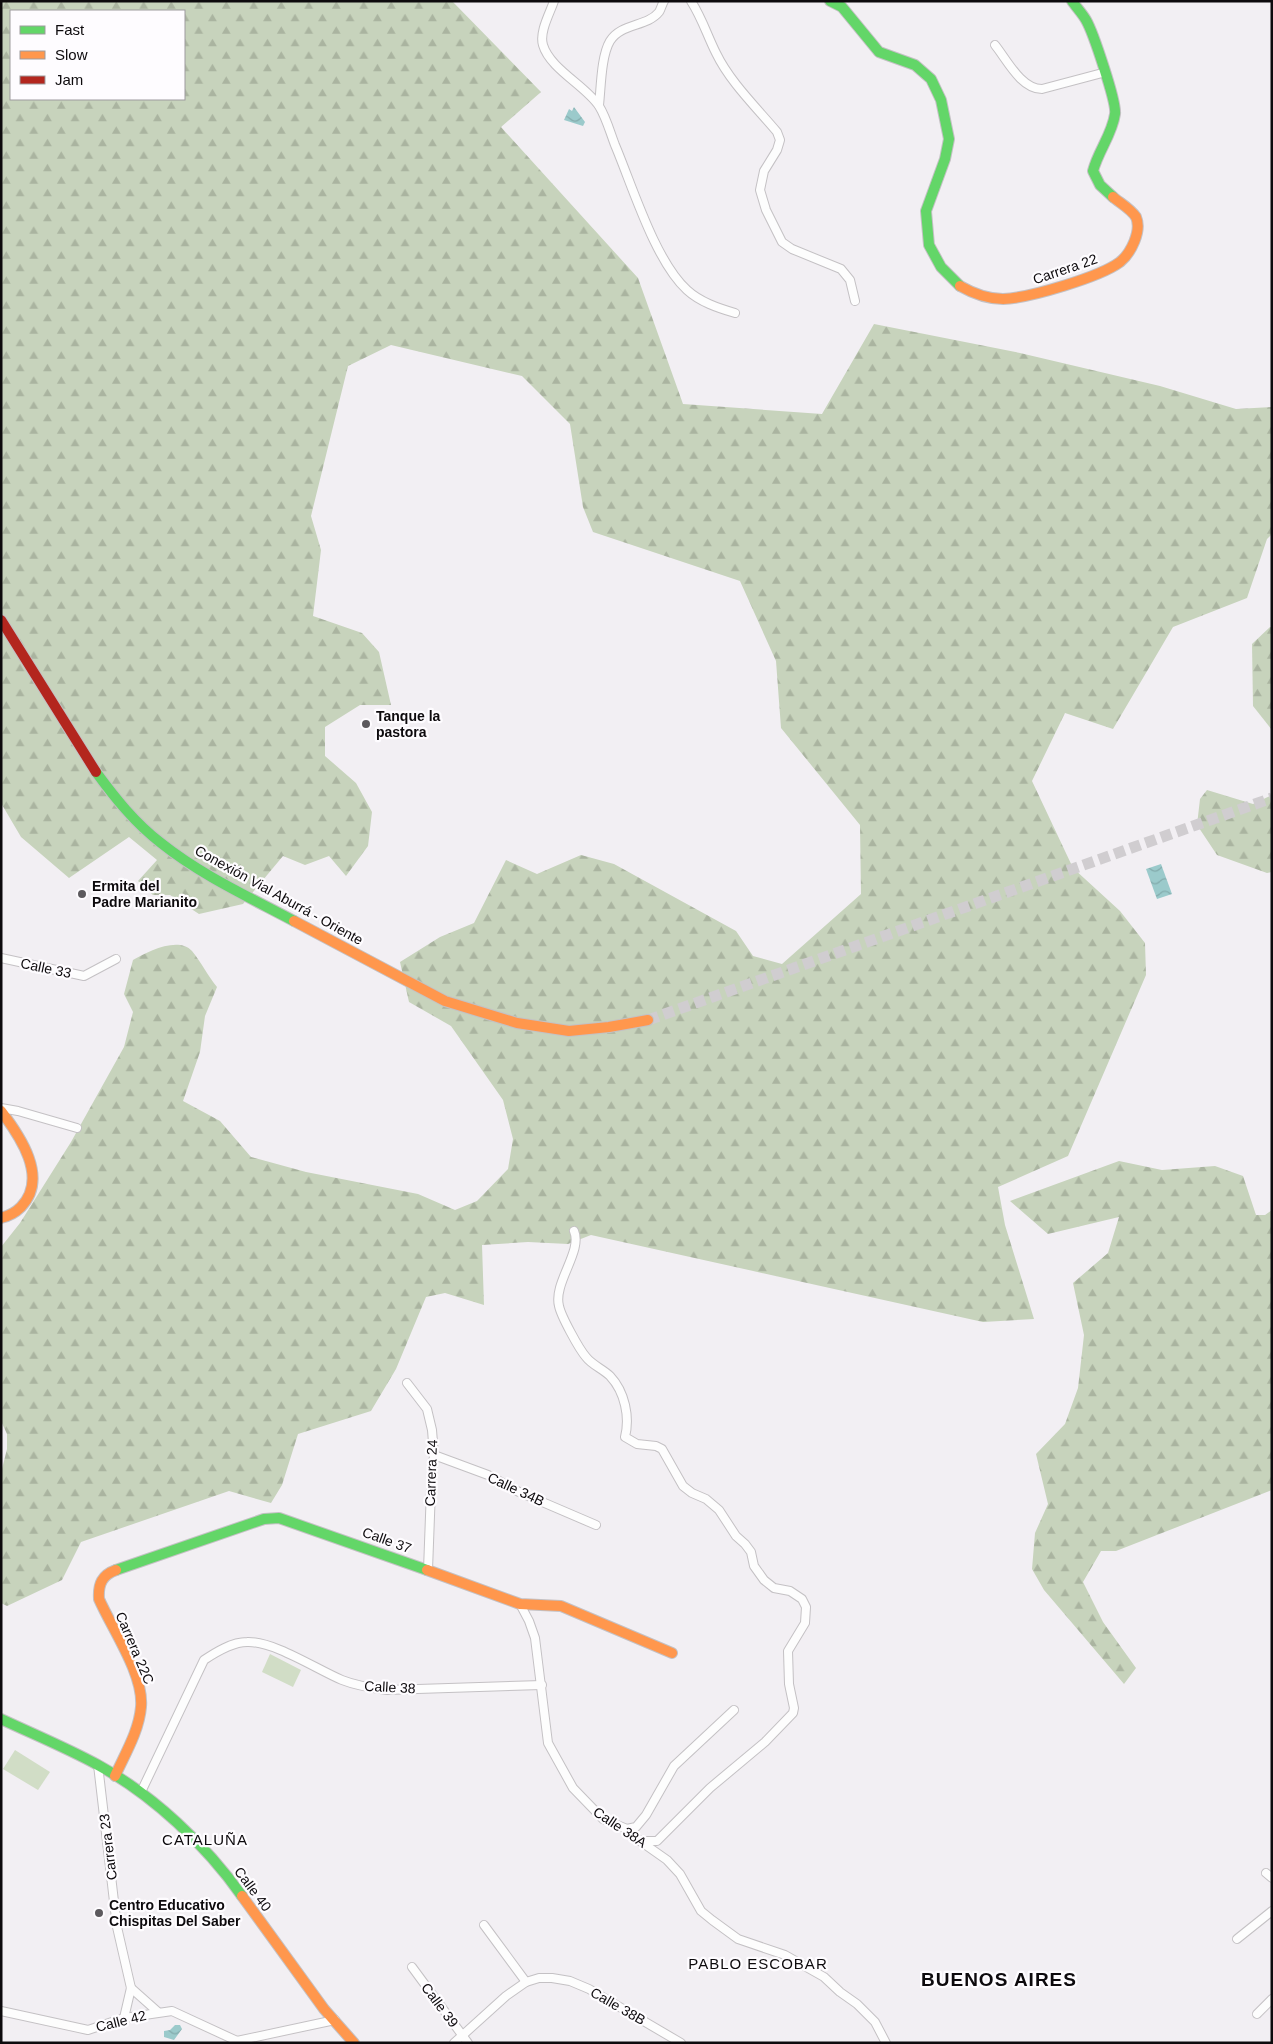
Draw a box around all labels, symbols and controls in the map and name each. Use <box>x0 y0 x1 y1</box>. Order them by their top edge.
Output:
legend <box>10 10 185 100</box>
text: Fast <box>55 21 85 38</box>
text: Slow <box>55 46 88 63</box>
text: Jam <box>55 71 83 88</box>
street label: Carrera 22 <box>1031 250 1099 287</box>
place label: Tanque la pastora <box>376 708 441 740</box>
marker: Tanque la pastora <box>360 718 372 730</box>
street label: Conexión Vial Aburrá - Oriente <box>192 842 366 948</box>
place label: Ermita del Padre Marianito <box>92 878 197 910</box>
marker: Ermita del Padre Marianito <box>76 888 88 900</box>
street label: Calle 33 <box>19 955 73 981</box>
street label: Carrera 24 <box>422 1439 440 1507</box>
street label: Calle 34B <box>485 1469 547 1509</box>
street label: Calle 37 <box>360 1524 414 1556</box>
street label: Carrera 22C <box>113 1609 157 1687</box>
street label: Calle 38 <box>364 1678 416 1696</box>
street label: Calle 38A <box>590 1803 650 1851</box>
street label: Carrera 23 <box>96 1813 120 1881</box>
district label: CATALUÑA <box>162 1831 248 1848</box>
street label: Calle 40 <box>231 1864 275 1914</box>
place label: Centro Educativo Chispitas Del Saber <box>109 1897 241 1929</box>
marker: Centro Educativo Chispitas Del Saber <box>93 1907 105 1919</box>
district label: PABLO ESCOBAR <box>688 1955 828 1972</box>
district label: BUENOS AIRES <box>921 1969 1077 1990</box>
street label: Calle 39 <box>418 1980 462 2030</box>
street label: Calle 38B <box>588 1984 648 2028</box>
street label: Calle 42 <box>94 2007 148 2035</box>

